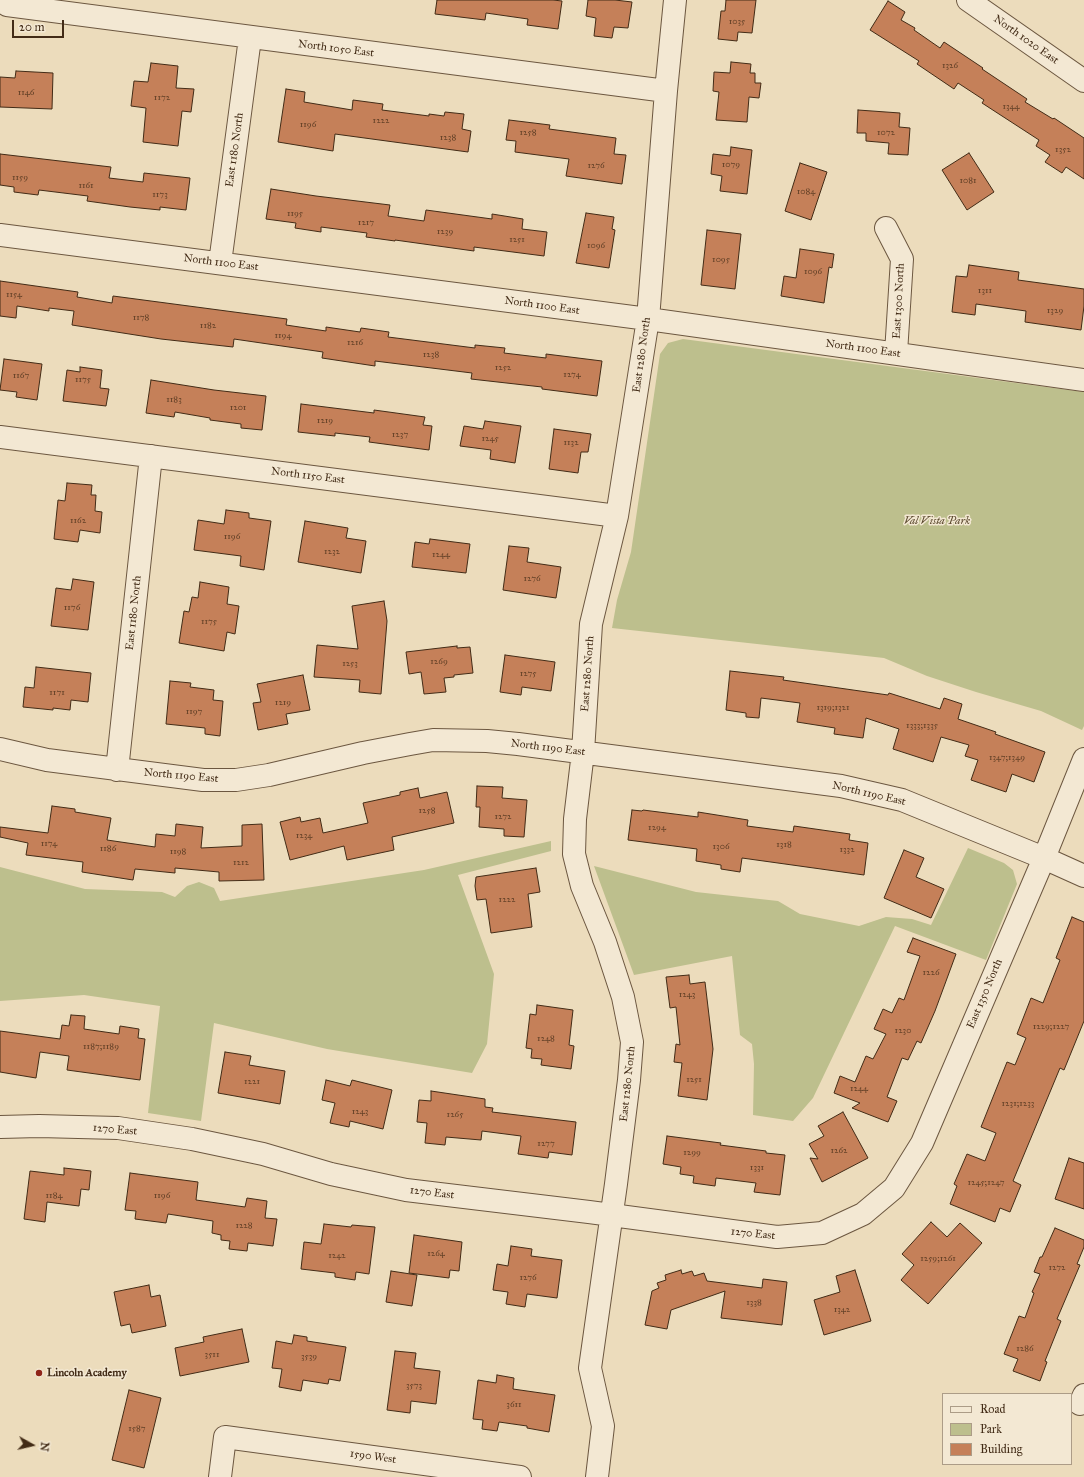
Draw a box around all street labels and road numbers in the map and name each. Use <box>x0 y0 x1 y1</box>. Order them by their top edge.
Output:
street label: North 1020 East <box>991 13 1061 67</box>
street label: North 1050 East <box>297 38 375 60</box>
street label: East 1180 North <box>223 112 247 188</box>
street label: North 1100 East <box>183 252 259 274</box>
street label: East 1300 North <box>890 263 908 339</box>
street label: North 1100 East <box>504 294 580 318</box>
street label: East 1280 North <box>630 316 654 394</box>
street label: North 1100 East <box>825 337 901 361</box>
street label: North 1150 East <box>270 465 346 487</box>
street label: East 1180 North <box>124 575 144 651</box>
street label: East 1280 North <box>579 636 597 712</box>
street label: North 1190 East <box>510 737 586 759</box>
street label: North 1190 East <box>143 766 219 786</box>
street label: North 1190 East <box>831 779 907 809</box>
street label: East 1350 North <box>964 957 1006 1031</box>
street label: East 1280 North <box>617 1045 639 1123</box>
street label: 1270 East <box>92 1121 138 1139</box>
street label: 1270 East <box>409 1184 455 1202</box>
street label: 1270 East <box>730 1225 776 1243</box>
street label: 1590 West <box>349 1447 397 1467</box>

